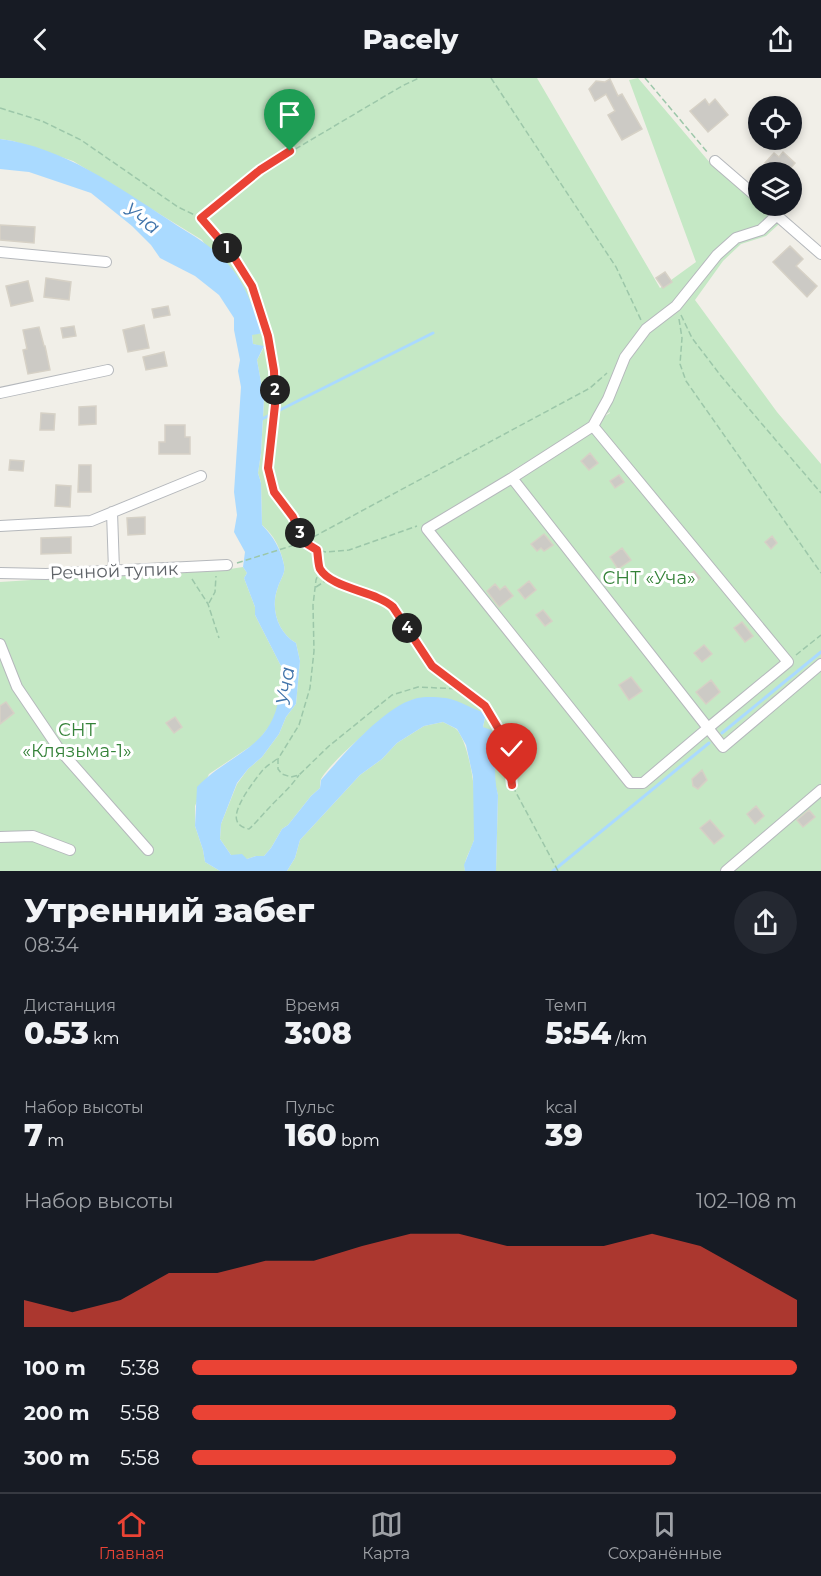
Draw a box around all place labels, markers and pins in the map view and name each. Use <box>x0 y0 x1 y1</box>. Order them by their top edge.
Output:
pin <box>264 89 315 151</box>
pin: 1 <box>212 233 242 263</box>
pin: 2 <box>260 375 290 405</box>
pin: 3 <box>285 518 315 548</box>
pin: 4 <box>392 613 422 643</box>
pin <box>486 723 537 785</box>

